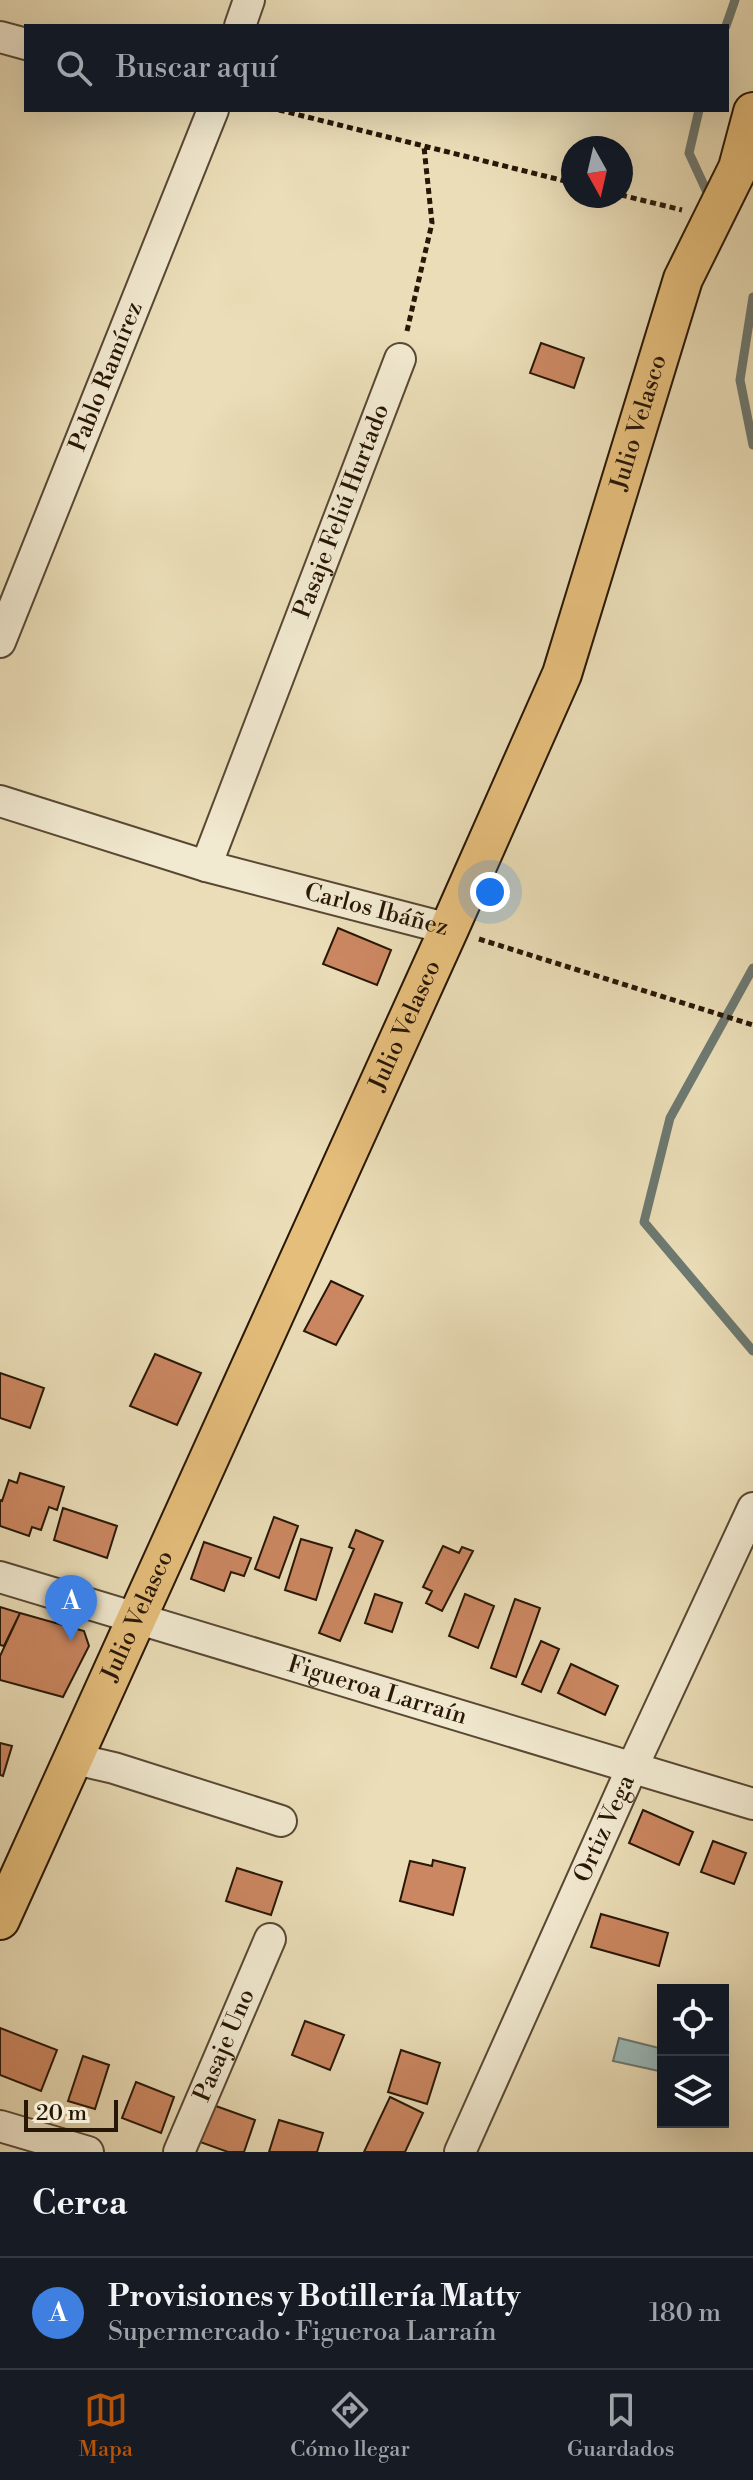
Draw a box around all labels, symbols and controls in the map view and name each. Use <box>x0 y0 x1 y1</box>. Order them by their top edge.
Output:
search box <box>24 24 729 112</box>
icon: search <box>52 46 96 90</box>
text: Buscar aquí <box>116 49 278 87</box>
north arrow <box>561 136 633 208</box>
street label: Pablo Ramírez <box>63 297 150 456</box>
street label: Julio Velasco <box>604 351 674 495</box>
street label: Pasaje Feliú Hurtado <box>287 400 396 622</box>
your location <box>470 872 510 912</box>
street label: Carlos Ibáñez <box>301 877 452 943</box>
street label: Julio Velasco <box>362 956 448 1096</box>
street label: Julio Velasco <box>95 1546 180 1687</box>
pin: A <box>45 1575 97 1641</box>
street label: Figueroa Larraín <box>284 1650 471 1732</box>
street label: Ortiz Vega <box>568 1770 642 1887</box>
street label: Pasaje Uno <box>187 1984 262 2106</box>
map controls <box>657 1984 729 2128</box>
button: locate <box>657 1984 729 2056</box>
button: layers <box>657 2056 729 2128</box>
scale bar <box>24 2096 118 2132</box>
text: 20 m <box>36 2100 87 2127</box>
text: Cerca <box>32 2183 127 2225</box>
text: Provisiones y Botillería Matty <box>108 2278 521 2316</box>
text: A <box>49 2297 67 2329</box>
text: 180 m <box>649 2297 721 2329</box>
text: Supermercado · Figueroa Larraín <box>108 2316 497 2348</box>
tab: Mapa <box>79 2388 133 2463</box>
tab: Cómo llegar <box>290 2388 410 2463</box>
tab: Guardados <box>567 2388 674 2463</box>

